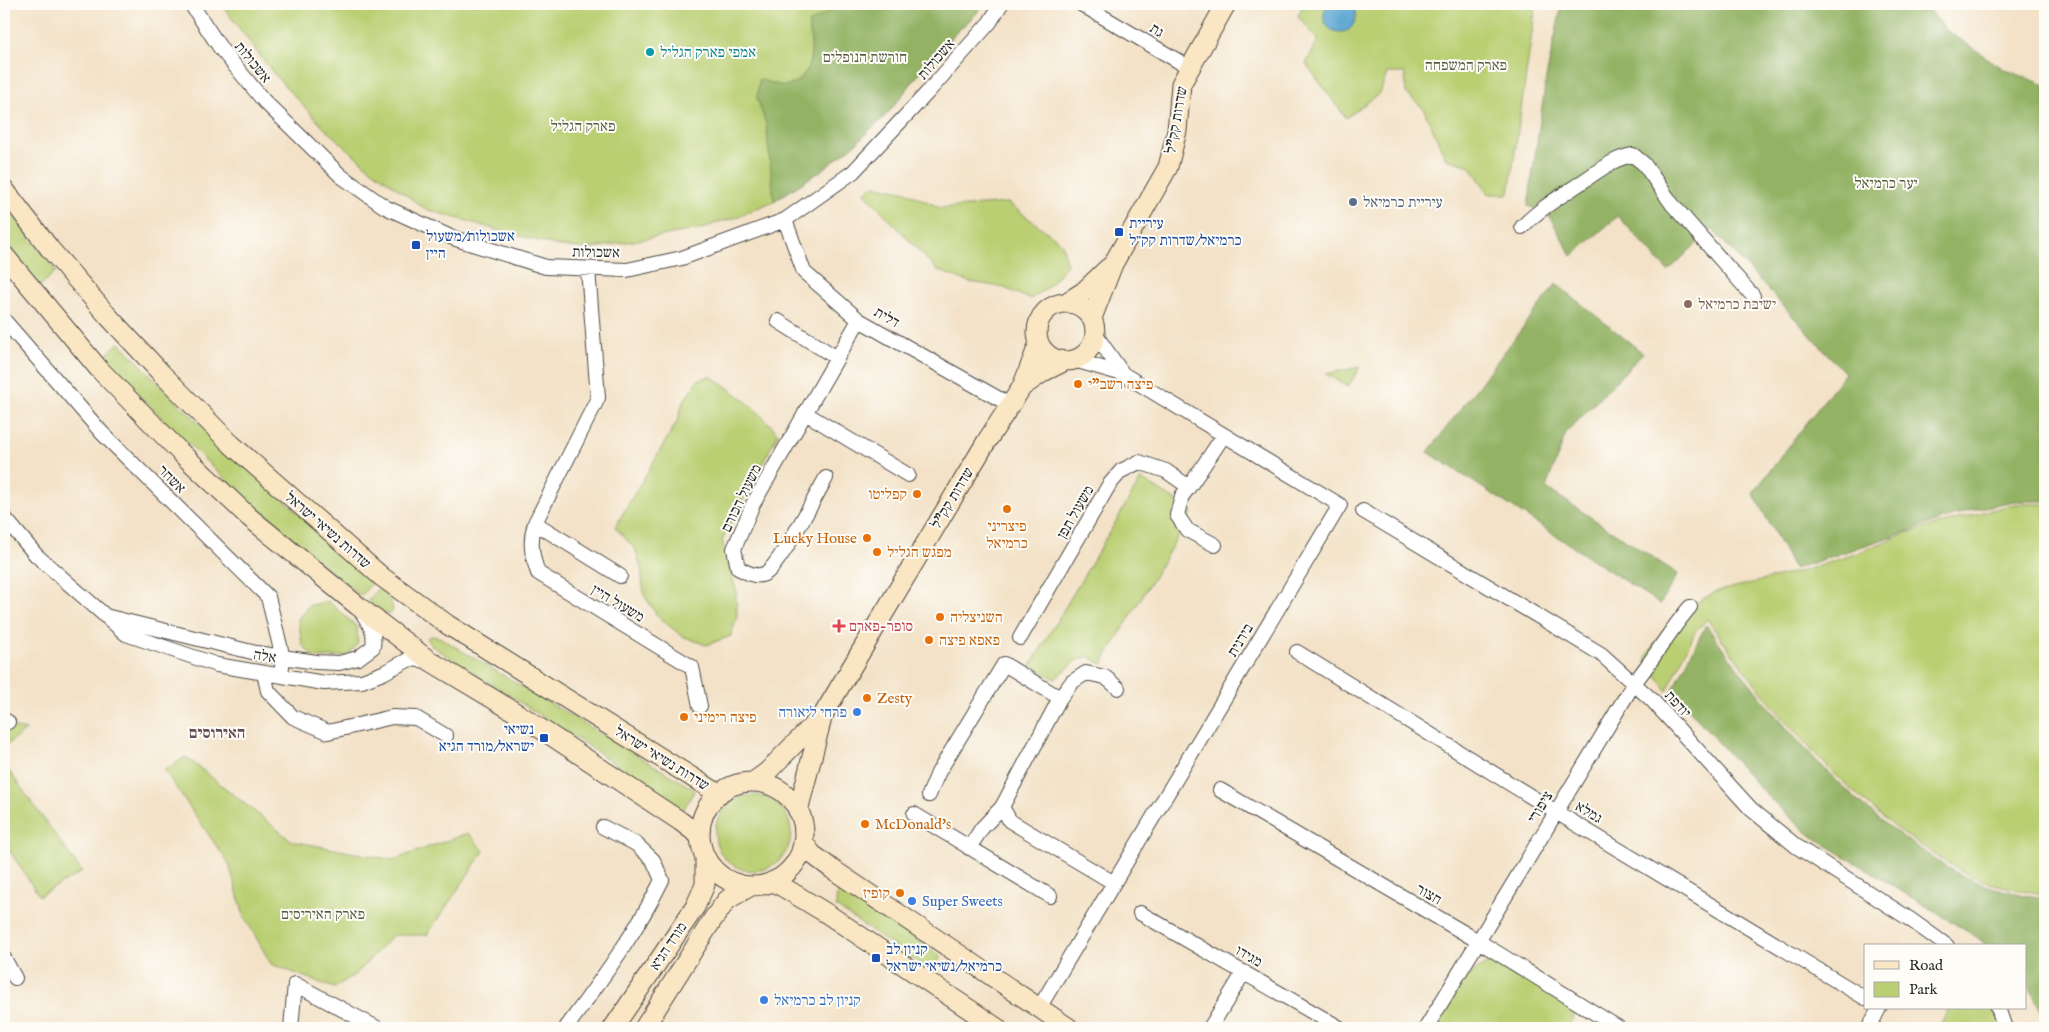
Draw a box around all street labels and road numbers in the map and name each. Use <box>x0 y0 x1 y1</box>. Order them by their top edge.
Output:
street label: גת <box>1146 19 1167 42</box>
street label: אשכולות <box>913 35 959 84</box>
street label: אשכולות <box>230 38 275 87</box>
street label: שדרות קק"ל <box>1161 85 1192 155</box>
street label: אשכולות <box>572 243 620 262</box>
street label: דלית <box>871 303 903 332</box>
street label: אשחר <box>153 461 190 498</box>
street label: משעול הכורם <box>717 461 766 535</box>
street label: שדרות קק"ל <box>927 464 978 533</box>
street label: משעול תפן <box>1053 482 1098 542</box>
street label: שדרות נשיאי ישראל <box>281 488 375 573</box>
street label: משעול היין <box>588 580 648 627</box>
street label: בירנית <box>1223 620 1258 660</box>
street label: אלה <box>252 645 278 668</box>
street label: יודפת <box>1660 686 1695 722</box>
street label: שדרות נשיאי ישראל <box>611 722 713 795</box>
street label: ציפורי <box>1523 788 1557 827</box>
street label: גמלא <box>1572 797 1606 828</box>
street label: חצור <box>1412 880 1445 909</box>
street label: מורד הגיא <box>645 918 692 974</box>
street label: מגידו <box>1232 941 1266 972</box>

